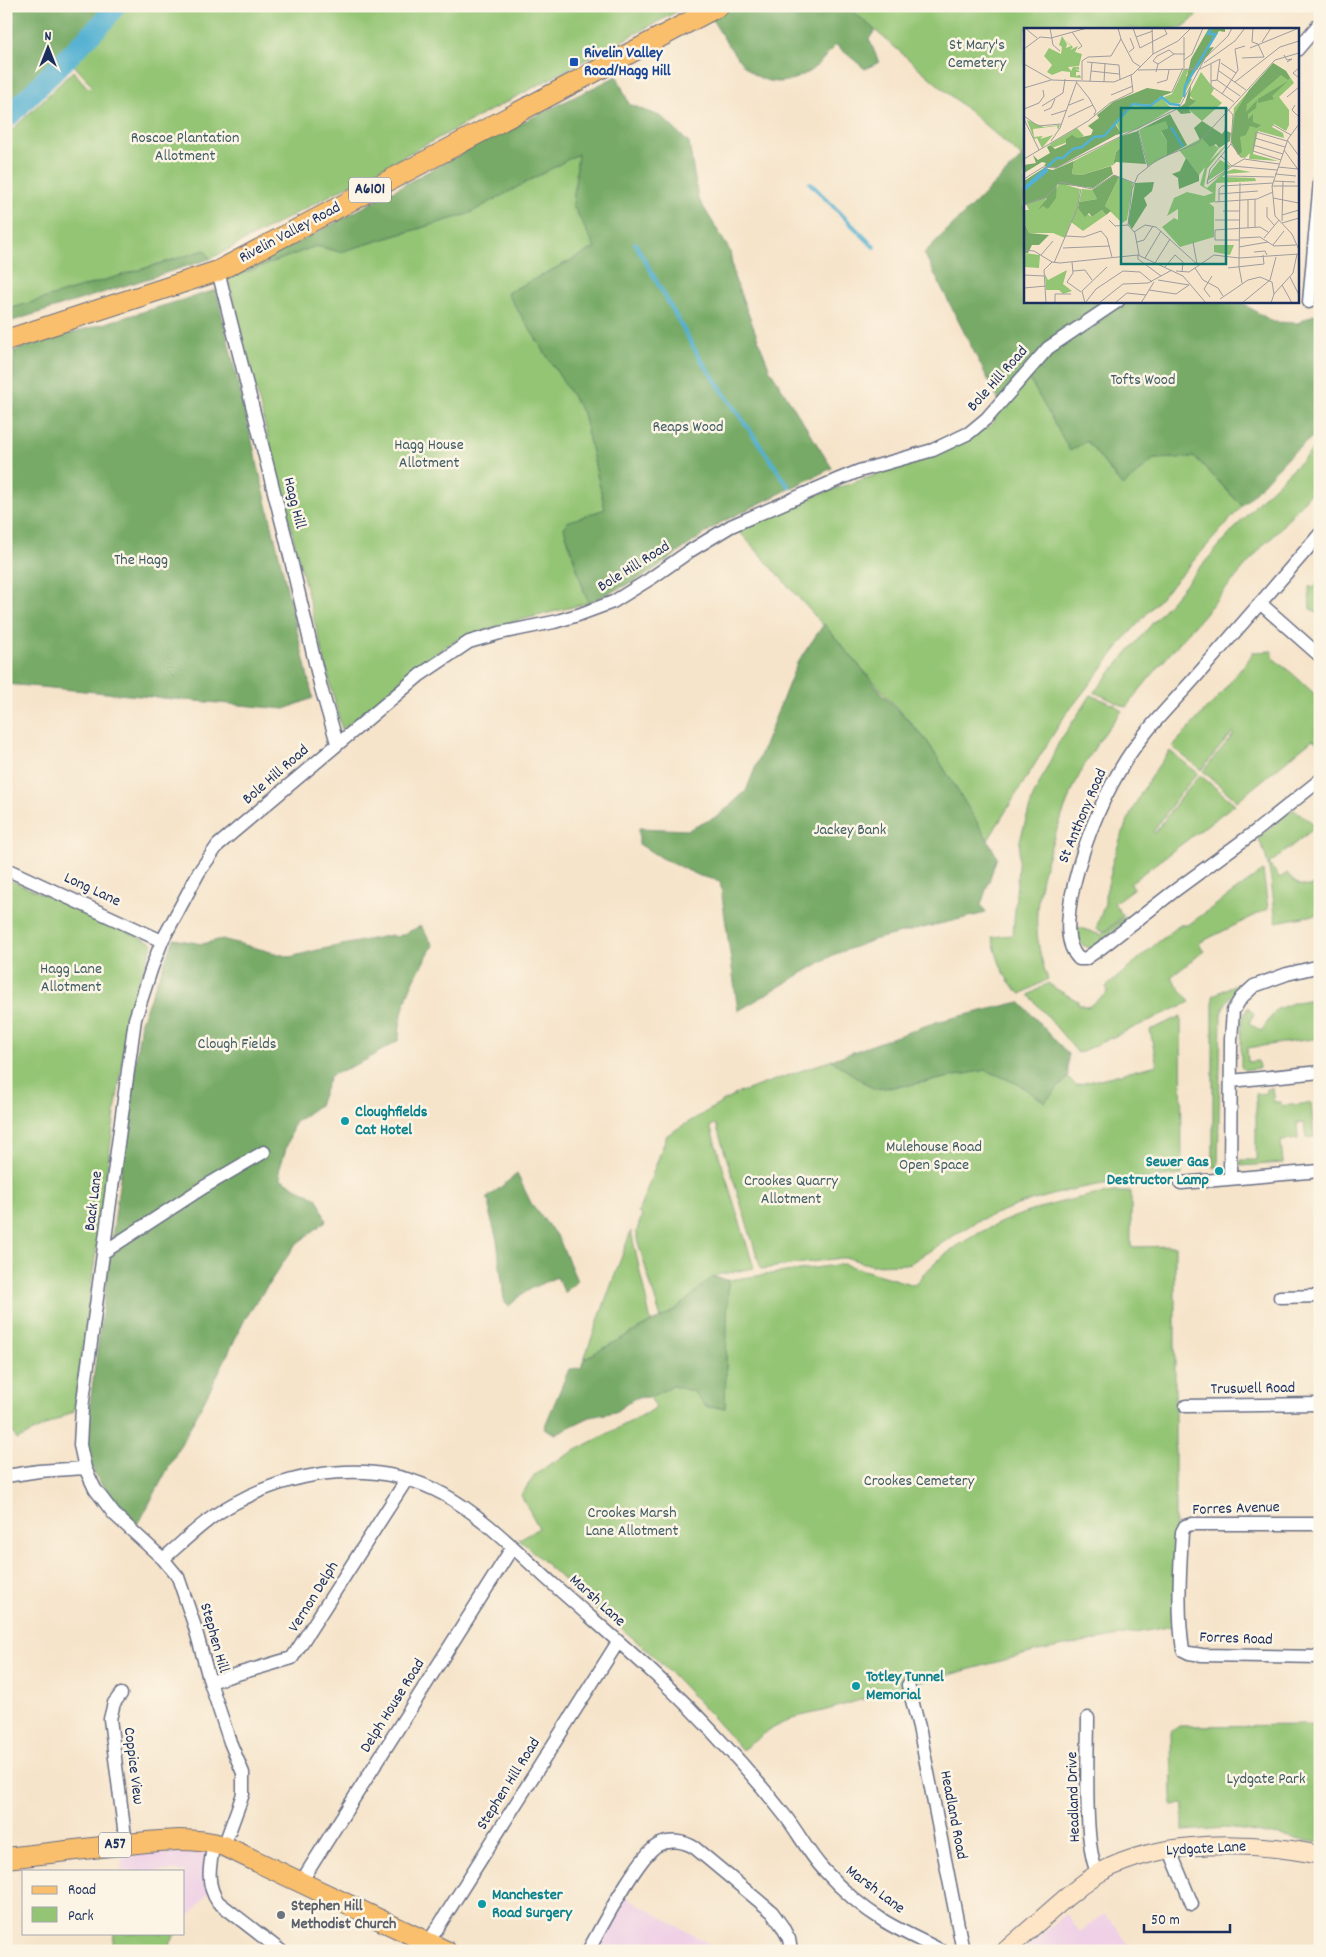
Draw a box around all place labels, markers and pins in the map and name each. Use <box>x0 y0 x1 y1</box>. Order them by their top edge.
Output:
place label: Rivelin Valley Road/Hagg Hill <box>584 42 671 83</box>
marker: Rivelin Valley Road/Hagg Hill <box>568 56 580 68</box>
place label: Cloughfields Cat Hotel <box>355 1101 428 1142</box>
marker: Cloughfields Cat Hotel <box>339 1115 351 1127</box>
place label: Sewer Gas Destructor Lamp <box>1107 1151 1209 1192</box>
marker: Sewer Gas Destructor Lamp <box>1213 1165 1225 1177</box>
place label: Totley Tunnel Memorial <box>866 1666 944 1707</box>
marker: Totley Tunnel Memorial <box>850 1680 862 1692</box>
place label: Manchester Road Surgery <box>492 1884 573 1925</box>
place label: Stephen Hill Methodist Church <box>291 1895 396 1936</box>
marker: Manchester Road Surgery <box>476 1898 488 1910</box>
marker: Stephen Hill Methodist Church <box>275 1909 287 1921</box>

